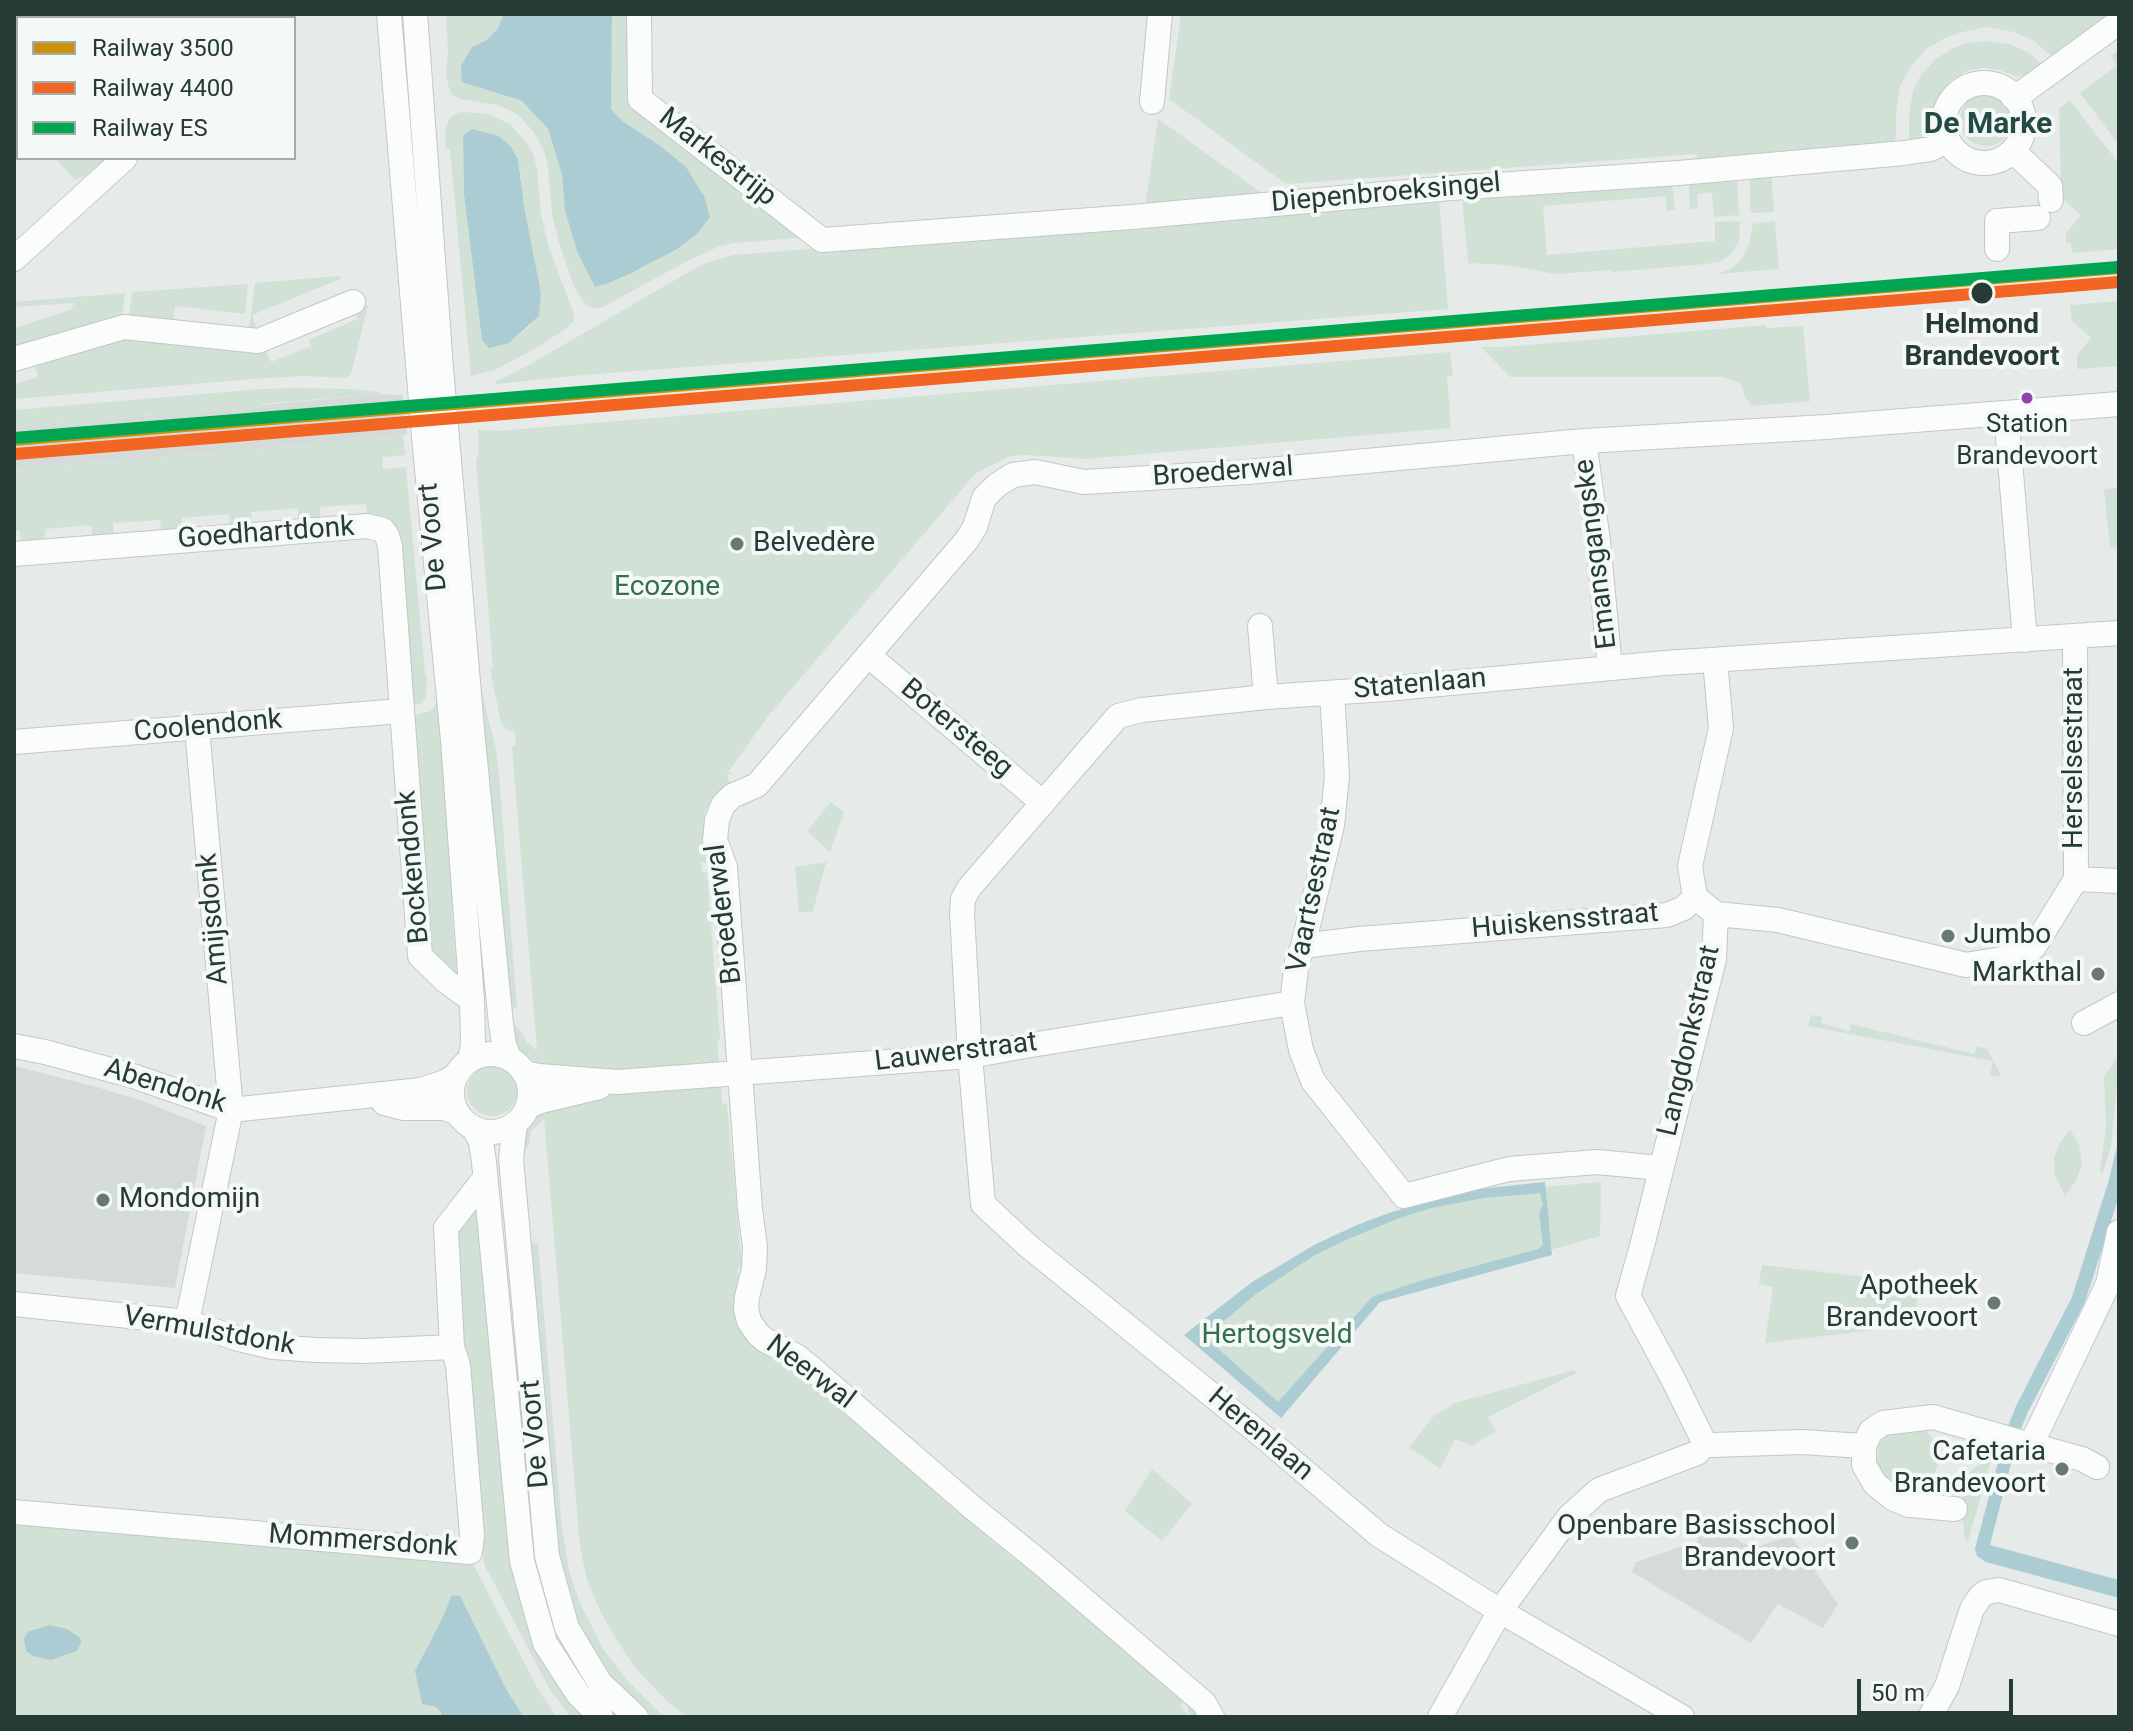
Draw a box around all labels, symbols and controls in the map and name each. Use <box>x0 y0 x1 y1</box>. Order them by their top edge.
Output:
legend <box>16 16 296 160</box>
text: Railway 3500 <box>92 34 234 62</box>
text: Railway 4400 <box>92 74 234 102</box>
street label: Markestrijp <box>651 102 783 214</box>
district label: De Marke <box>1924 107 2052 143</box>
text: Railway ES <box>92 114 208 142</box>
street label: Diepenbroeksingel <box>1270 167 1502 221</box>
marker: Helmond Brandevoort <box>1969 280 1995 306</box>
place label: Helmond Brandevoort <box>1904 309 2060 375</box>
marker: Station Brandevoort <box>2019 390 2035 406</box>
place label: Station Brandevoort <box>1956 409 2098 470</box>
street label: Broederwal <box>1152 451 1294 495</box>
street label: Emansgangske <box>1569 457 1625 651</box>
street label: De Voort <box>413 481 455 593</box>
street label: Goedhartdonk <box>177 511 355 557</box>
place label: Belvedère <box>753 527 875 561</box>
marker: Belvedère <box>728 535 746 553</box>
park label: Ecozone <box>614 571 720 605</box>
street label: Statenlaan <box>1352 662 1488 708</box>
street label: Herselsestraat <box>2058 667 2092 849</box>
street label: Botersteeg <box>893 672 1019 786</box>
street label: Coolendonk <box>132 704 284 750</box>
street label: Bockendonk <box>391 789 437 945</box>
street label: Vaartsestraat <box>1281 804 1349 976</box>
street label: Broederwal <box>700 842 750 986</box>
street label: Amijsdonk <box>192 852 236 986</box>
street label: Huiskensstraat <box>1470 897 1660 947</box>
place label: Jumbo <box>1964 919 2051 953</box>
marker: Jumbo <box>1939 927 1957 945</box>
street label: Langdonkstraat <box>1652 942 1728 1140</box>
place label: Markthal <box>1972 957 2082 991</box>
marker: Markthal <box>2089 965 2107 983</box>
street label: Lauwerstraat <box>873 1026 1039 1080</box>
street label: Abendonk <box>100 1053 230 1121</box>
place label: Mondomijn <box>119 1183 260 1217</box>
marker: Mondomijn <box>94 1191 112 1209</box>
place label: Apotheek Brandevoort <box>1826 1270 1978 1336</box>
marker: Apotheek Brandevoort <box>1985 1294 2003 1312</box>
street label: Vermulstdonk <box>121 1300 297 1364</box>
park label: Hertogsveld <box>1202 1319 1352 1353</box>
street label: Neerwal <box>759 1329 861 1417</box>
street label: De Voort <box>515 1378 557 1490</box>
street label: Herenlaan <box>1201 1381 1319 1489</box>
place label: Cafetaria Brandevoort <box>1894 1436 2046 1502</box>
marker: Cafetaria Brandevoort <box>2053 1460 2071 1478</box>
place label: Openbare Basisschool Brandevoort <box>1557 1510 1836 1576</box>
street label: Mommersdonk <box>267 1519 459 1565</box>
marker: Openbare Basisschool Brandevoort <box>1843 1534 1861 1552</box>
scale bar <box>1861 1663 2017 1713</box>
text: 50 m <box>1871 1679 1925 1707</box>

